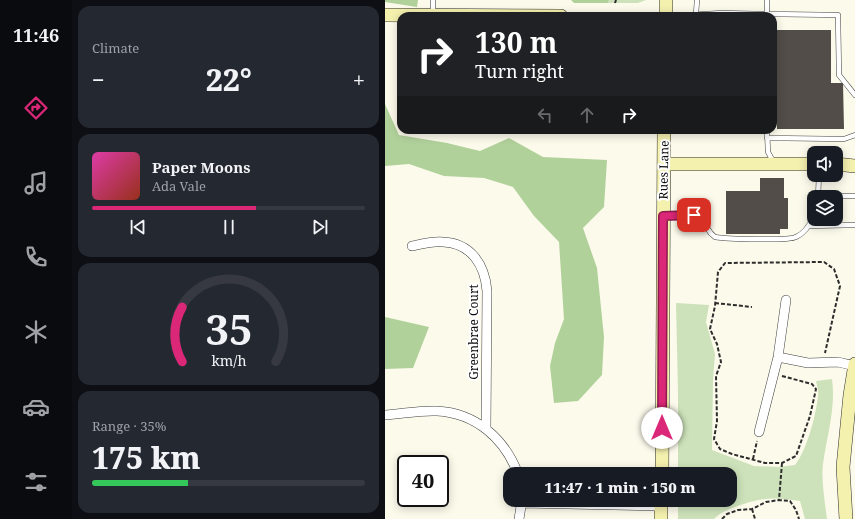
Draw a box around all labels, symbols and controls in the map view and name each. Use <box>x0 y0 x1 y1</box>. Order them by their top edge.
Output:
text: 11:46 <box>13 23 59 47</box>
text: 130 m <box>475 23 557 61</box>
icon: right <box>409 28 461 80</box>
text: Climate <box>92 39 139 57</box>
text: 22° <box>206 59 252 100</box>
text: Turn right <box>475 59 564 83</box>
text: − <box>92 64 105 94</box>
text: + <box>353 64 365 94</box>
icon: directions <box>22 94 50 122</box>
icon: left <box>534 104 556 126</box>
icon: ahead <box>576 104 598 126</box>
icon: right <box>618 104 640 126</box>
street label: Rues Lane <box>654 140 673 200</box>
map controls <box>807 146 843 226</box>
button: sound <box>807 146 843 182</box>
text: Paper Moons <box>152 157 251 177</box>
icon: music <box>22 169 50 197</box>
text: Ada Vale <box>152 177 206 195</box>
button: layers <box>807 190 843 226</box>
pin <box>677 198 711 232</box>
icon: arrive <box>683 204 705 226</box>
icon: previous <box>127 216 149 238</box>
icon: pause <box>218 216 240 238</box>
icon: next <box>309 216 331 238</box>
icon: phone <box>22 243 50 271</box>
street label: Greenbrae Court <box>465 284 482 380</box>
text: 35 <box>205 300 252 356</box>
icon: climate <box>22 318 50 346</box>
text: km/h <box>211 350 246 369</box>
icon: car <box>22 393 50 421</box>
position arrow <box>641 407 683 449</box>
text: Range · 35% <box>92 417 166 435</box>
text: 175 km <box>92 437 201 478</box>
speed limit sign: 40 <box>397 455 449 507</box>
icon: filters <box>22 468 50 496</box>
text: 11:47 · 1 min · 150 m <box>544 477 696 497</box>

